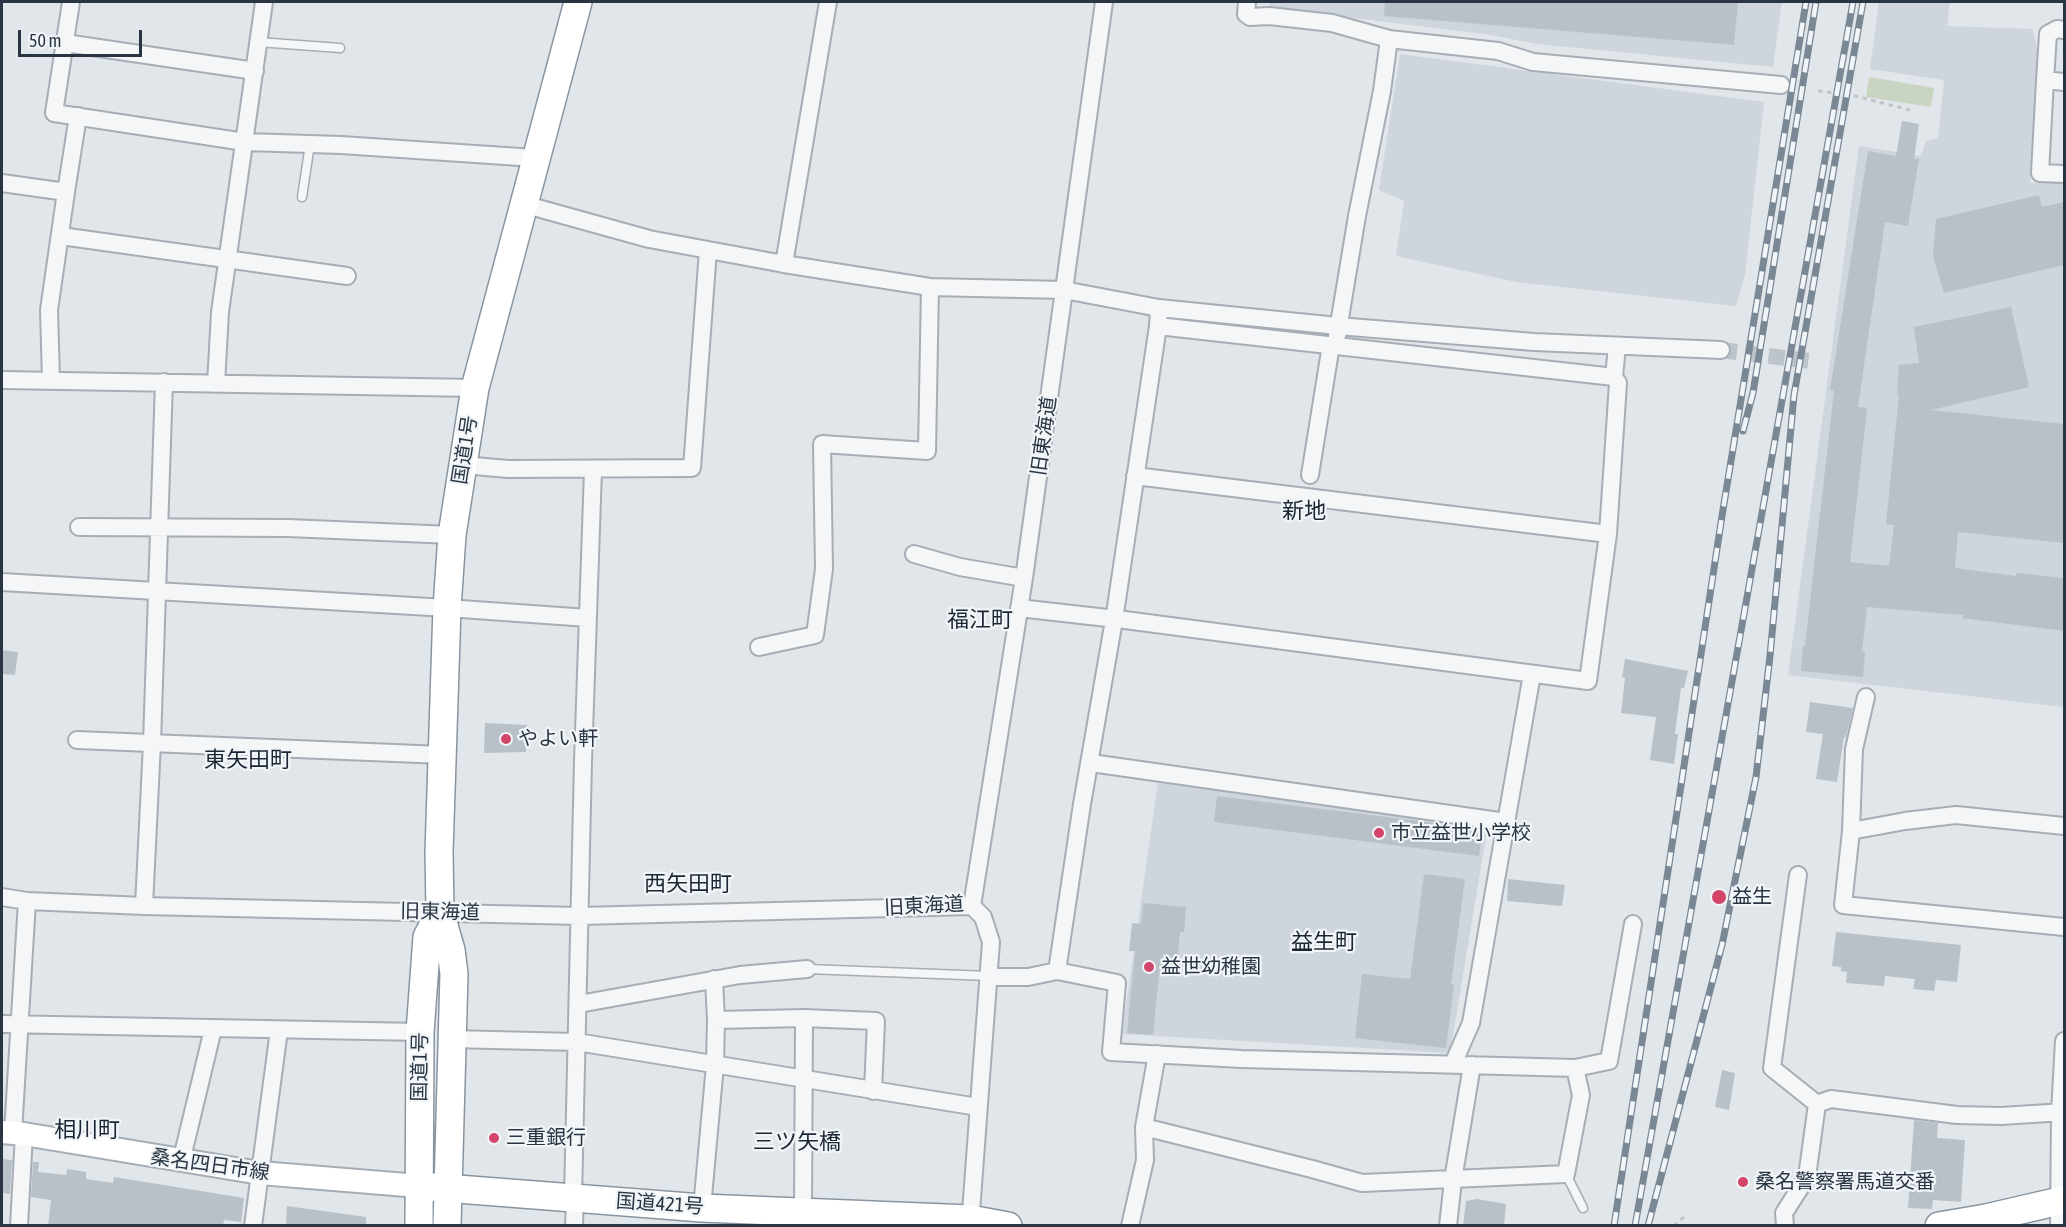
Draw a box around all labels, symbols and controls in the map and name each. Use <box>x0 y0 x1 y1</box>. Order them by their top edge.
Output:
scale bar <box>21 18 146 56</box>
text: 50 m <box>29 30 61 51</box>
street label: 旧東海道 <box>1027 395 1061 477</box>
street label: 国道1号 <box>448 414 482 486</box>
district label: 新地 <box>1282 498 1326 524</box>
district label: 福江町 <box>947 607 1013 633</box>
place label: やよい軒 <box>518 727 598 751</box>
marker: やよい軒 <box>499 732 513 746</box>
district label: 東矢田町 <box>204 747 292 773</box>
place label: 市立益世小学校 <box>1391 821 1531 845</box>
marker: 市立益世小学校 <box>1372 826 1386 840</box>
district label: 西矢田町 <box>644 871 732 897</box>
place label: 益生 <box>1732 885 1772 909</box>
marker: 益生 <box>1710 888 1728 906</box>
street label: 旧東海道 <box>883 892 965 920</box>
street label: 旧東海道 <box>400 899 480 925</box>
district label: 益生町 <box>1291 929 1357 955</box>
place label: 益世幼稚園 <box>1161 955 1261 979</box>
marker: 益世幼稚園 <box>1142 960 1156 974</box>
street label: 国道1号 <box>407 1032 433 1102</box>
district label: 相川町 <box>54 1117 120 1143</box>
place label: 三重銀行 <box>506 1126 586 1150</box>
district label: 三ツ矢橋 <box>753 1129 841 1155</box>
marker: 三重銀行 <box>487 1131 501 1145</box>
street label: 桑名四日市線 <box>149 1145 271 1185</box>
place label: 桑名警察署馬道交番 <box>1755 1170 1935 1194</box>
marker: 桑名警察署馬道交番 <box>1736 1175 1750 1189</box>
street label: 国道421号 <box>615 1189 705 1219</box>

